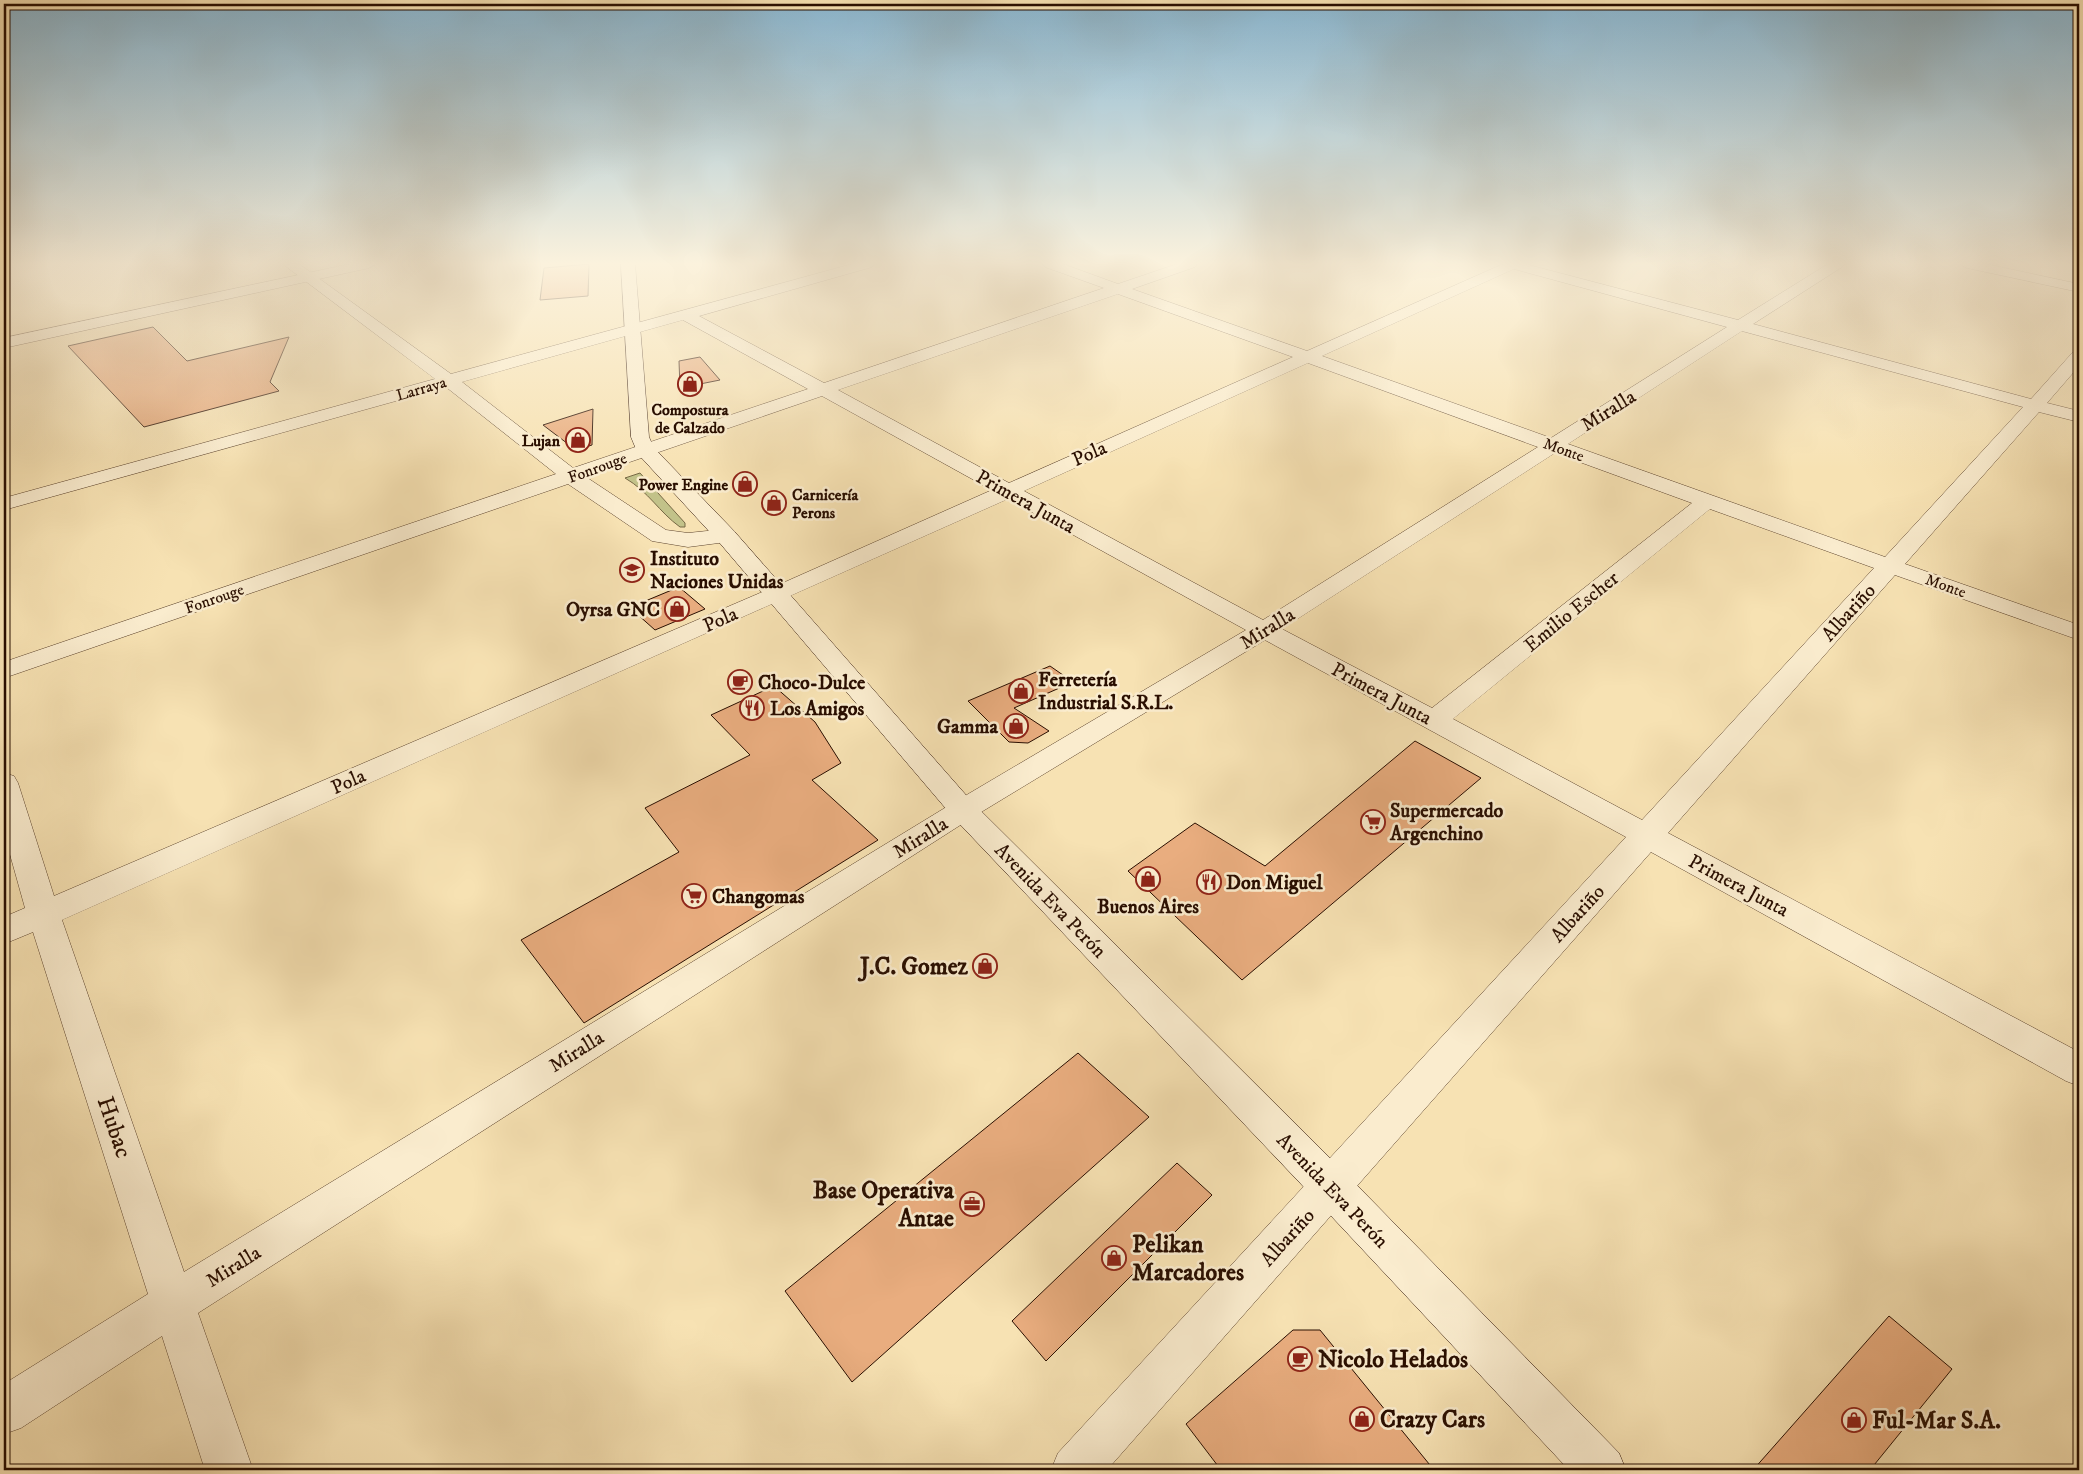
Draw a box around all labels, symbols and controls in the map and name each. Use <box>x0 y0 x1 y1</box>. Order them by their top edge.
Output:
shop icon: Compostura de Calzado <box>677 371 703 397</box>
street label: Larraya <box>394 372 449 406</box>
street label: Miralla <box>1577 385 1641 438</box>
place label: Compostura de Calzado <box>651 400 730 438</box>
shop icon: Lujan <box>565 427 591 453</box>
place label: Lujan <box>522 431 561 451</box>
street label: Monte <box>1540 433 1587 467</box>
street label: Pola <box>1068 436 1111 473</box>
street label: Fonrouge <box>565 448 630 488</box>
street label: Primera Junta <box>971 465 1080 540</box>
shop icon: Power Engine <box>732 471 758 497</box>
place label: Power Engine <box>638 475 728 495</box>
place label: Carnicería Perons <box>792 485 859 523</box>
shop icon: Carnicería Perons <box>761 490 787 516</box>
place label: Instituto Naciones Unidas <box>650 547 784 595</box>
school or university icon: Instituto Naciones Unidas <box>619 557 645 583</box>
street label: Emilio Escher <box>1519 566 1625 658</box>
street label: Monte <box>1922 569 1969 603</box>
street label: Fonrouge <box>182 579 247 618</box>
street label: Albariño <box>1817 579 1882 647</box>
shop icon: Oyrsa GNC <box>664 596 690 622</box>
place label: Oyrsa GNC <box>566 598 660 623</box>
street label: Pola <box>699 602 742 639</box>
street label: Miralla <box>1236 603 1300 656</box>
street label: Primera Junta <box>1327 657 1436 731</box>
place label: Ferretería Industrial S.R.L. <box>1038 668 1173 716</box>
cafe icon: Choco-Dulce <box>727 669 753 695</box>
place label: Choco-Dulce <box>758 671 866 696</box>
shop icon: Ferretería Industrial S.R.L. <box>1008 678 1034 704</box>
restaurant icon: Los Amigos <box>739 695 765 721</box>
place label: Los Amigos <box>770 697 864 722</box>
shop icon: Gamma <box>1003 713 1029 739</box>
place label: Gamma <box>937 715 998 740</box>
street label: Pola <box>327 764 370 801</box>
place label: Supermercado Argenchino <box>1389 799 1504 847</box>
supermarket icon: Supermercado Argenchino <box>1360 809 1386 835</box>
street label: Miralla <box>889 812 953 865</box>
street label: Avenida Eva Perón <box>989 838 1112 964</box>
street label: Primera Junta <box>1684 849 1793 923</box>
shop icon: Buenos Aires <box>1135 866 1161 892</box>
restaurant icon: Don Miguel <box>1196 869 1222 895</box>
place label: Don Miguel <box>1226 871 1323 896</box>
street label: Albariño <box>1546 880 1611 948</box>
supermarket icon: Changomas <box>681 883 707 909</box>
place label: Changomas <box>712 885 805 910</box>
place label: Buenos Aires <box>1097 895 1199 920</box>
place label: J.C. Gomez <box>857 952 969 982</box>
shop icon: J.C. Gomez <box>972 953 998 979</box>
street label: Miralla <box>545 1026 609 1079</box>
street label: Hubac <box>90 1093 139 1162</box>
street label: Avenida Eva Perón <box>1271 1128 1394 1254</box>
place label: Base Operativa Antae <box>813 1176 955 1234</box>
office icon: Base Operativa Antae <box>959 1191 985 1217</box>
street label: Albariño <box>1256 1204 1321 1272</box>
place label: Pelikan Marcadores <box>1132 1230 1244 1288</box>
street label: Miralla <box>202 1241 266 1294</box>
shop icon: Pelikan Marcadores <box>1101 1245 1127 1271</box>
place label: Nicolo Helados <box>1318 1345 1468 1375</box>
cafe icon: Nicolo Helados <box>1287 1346 1313 1372</box>
place label: Crazy Cars <box>1380 1405 1485 1435</box>
shop icon: Crazy Cars <box>1349 1406 1375 1432</box>
place label: Ful-Mar S.A. <box>1872 1406 2001 1436</box>
shop icon: Ful-Mar S.A. <box>1841 1407 1867 1433</box>

